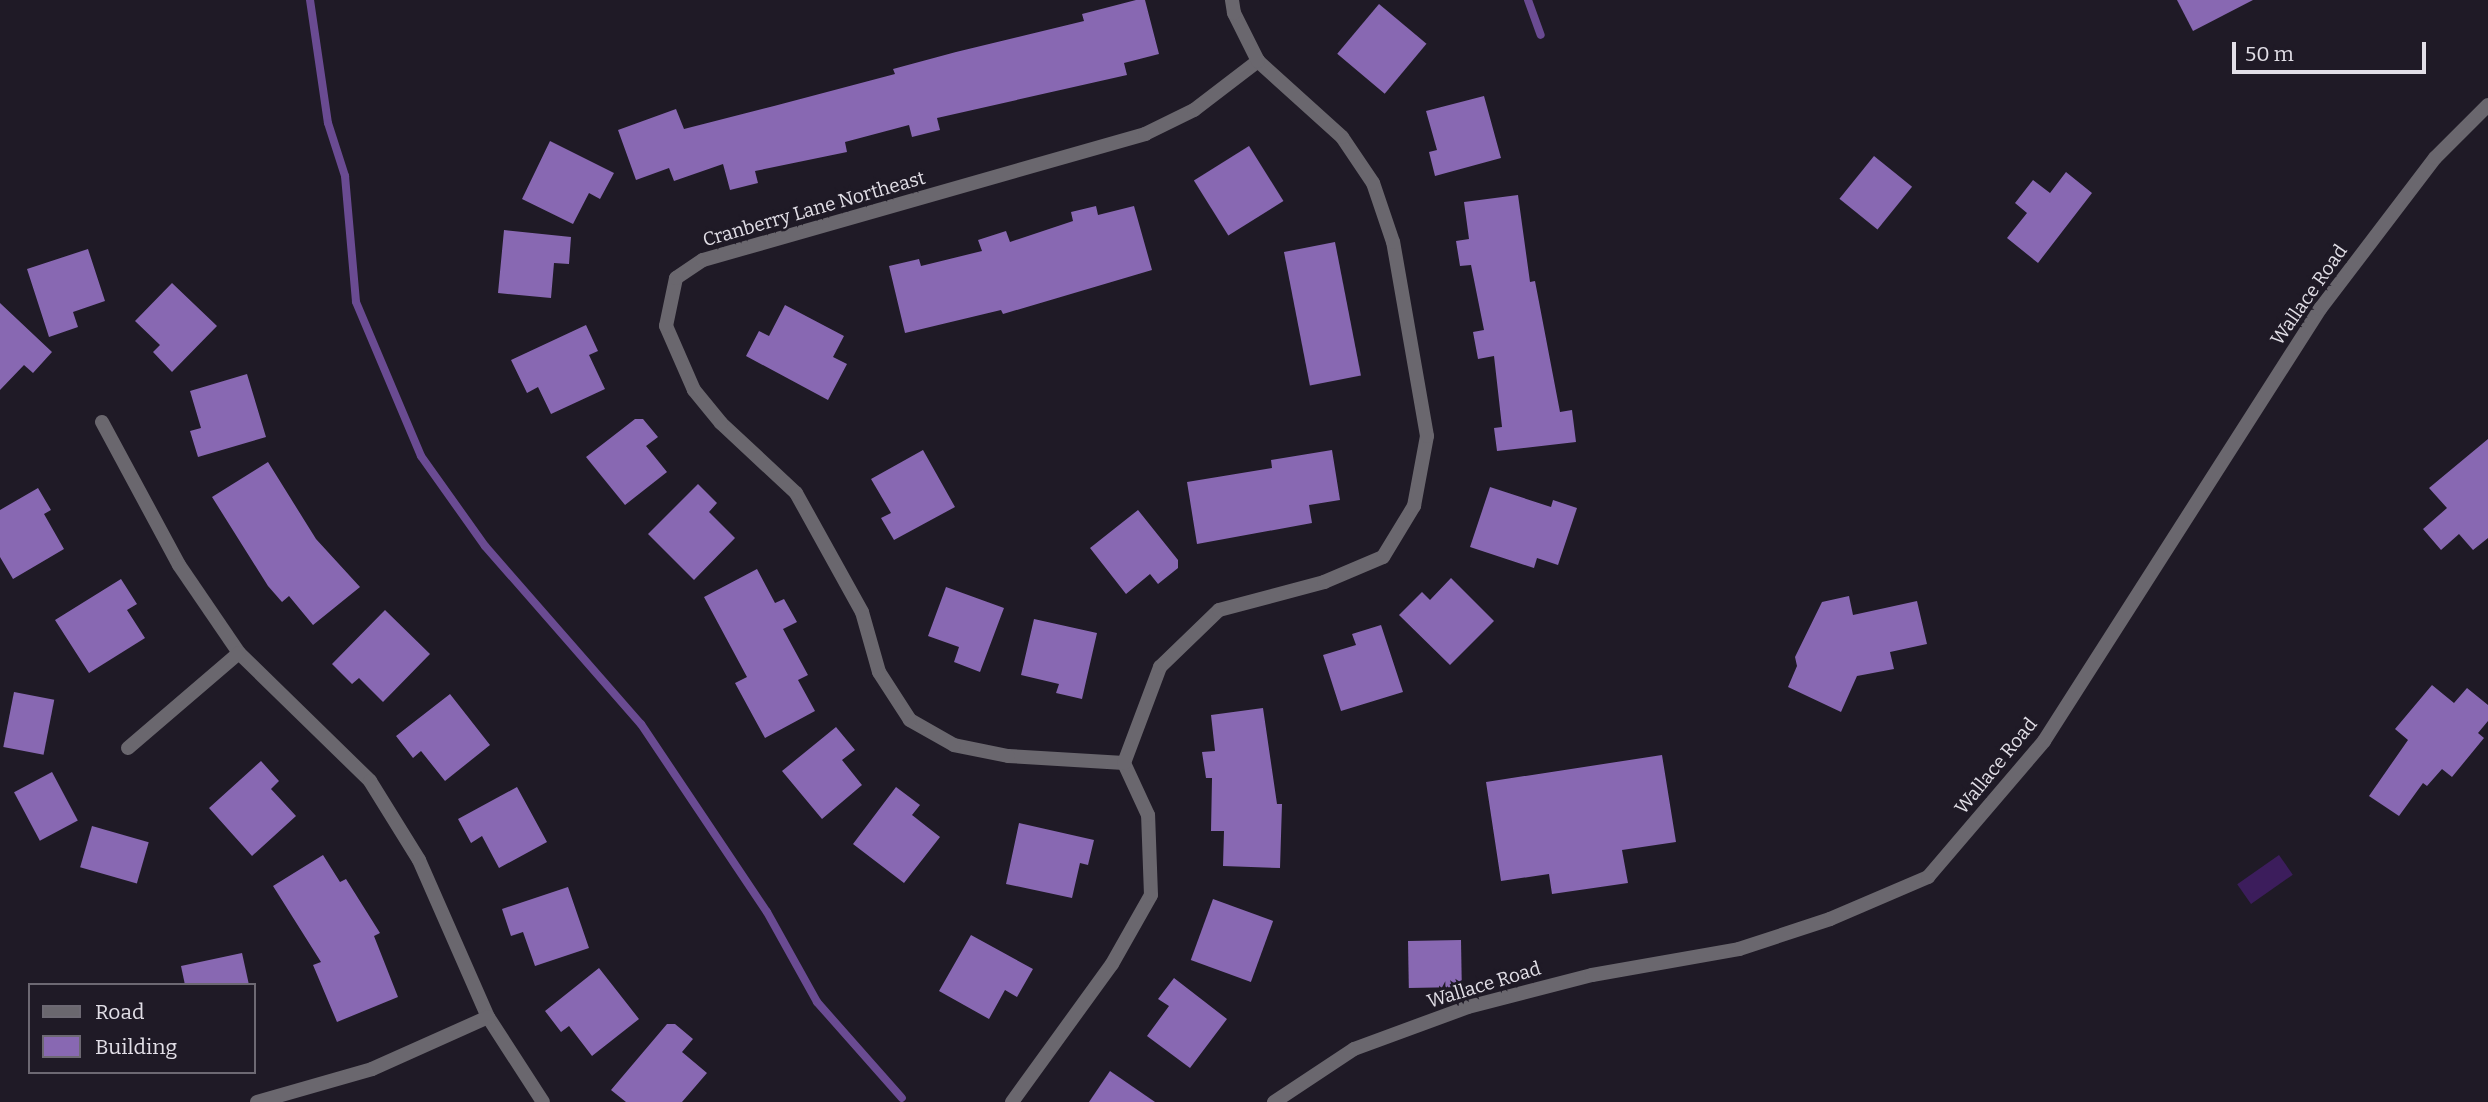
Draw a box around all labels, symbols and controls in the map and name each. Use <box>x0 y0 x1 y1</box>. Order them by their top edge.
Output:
scale bar <box>2236 28 2430 72</box>
text: 50 m <box>2245 41 2294 67</box>
street label: Cranberry Lane Northeast <box>700 166 928 252</box>
street label: Wallace Road <box>2266 240 2352 350</box>
street label: Wallace Road <box>1950 713 2042 819</box>
street label: Wallace Road <box>1424 957 1544 1013</box>
legend <box>28 983 256 1074</box>
text: Road <box>95 999 144 1025</box>
text: Building <box>95 1034 177 1060</box>

